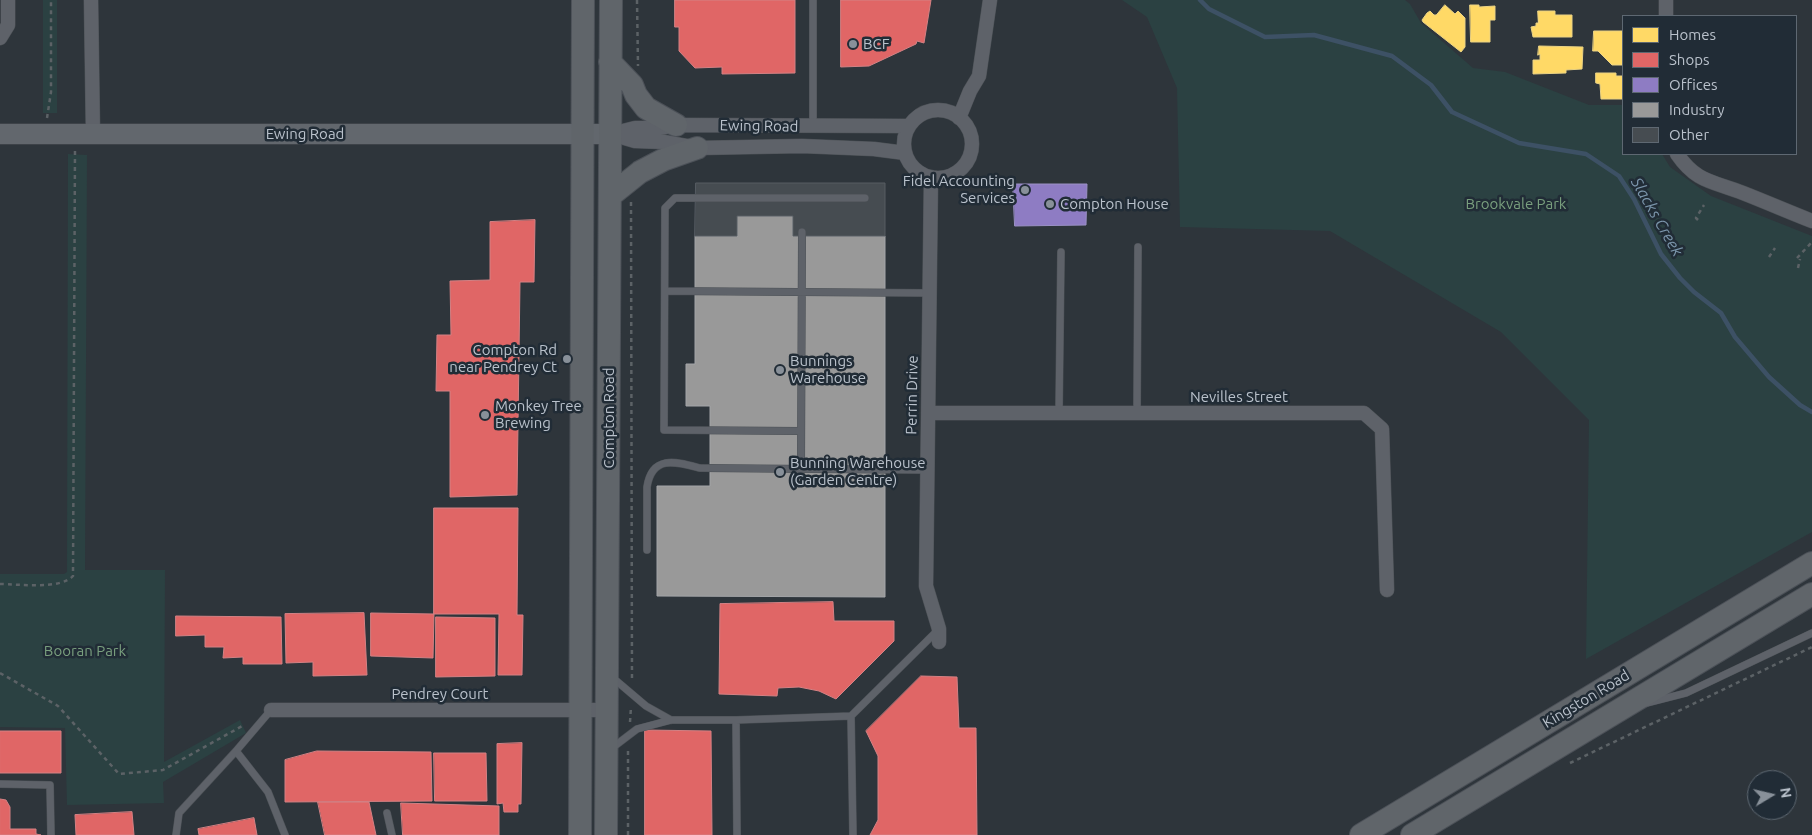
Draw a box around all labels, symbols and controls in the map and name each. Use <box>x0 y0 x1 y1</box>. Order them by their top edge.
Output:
legend <box>1622 15 1797 155</box>
text: Homes <box>1669 26 1716 43</box>
place label: BCF <box>863 35 890 53</box>
marker: BCF <box>847 38 859 50</box>
text: Shops <box>1669 51 1710 68</box>
text: Offices <box>1669 76 1717 93</box>
text: Industry <box>1669 101 1724 118</box>
street label: Ewing Road <box>719 116 799 136</box>
street label: Ewing Road <box>266 125 344 143</box>
text: Other <box>1669 126 1709 143</box>
place label: Fidel Accounting Services <box>903 172 1015 207</box>
water label: Slacks Creek <box>1627 174 1687 260</box>
marker: Fidel Accounting Services <box>1019 184 1031 196</box>
place label: Compton House <box>1060 195 1169 213</box>
park label: Brookvale Park <box>1466 195 1566 213</box>
marker: Compton House <box>1044 198 1056 210</box>
place label: Compton Rd near Pendrey Ct <box>449 341 557 376</box>
place label: Bunnings Warehouse <box>790 352 866 387</box>
marker: Compton Rd near Pendrey Ct <box>561 353 573 365</box>
street label: Perrin Drive <box>902 355 922 435</box>
marker: Bunnings Warehouse <box>774 364 786 376</box>
street label: Compton Road <box>600 368 618 468</box>
street label: Nevilles Street <box>1190 388 1288 406</box>
place label: Monkey Tree Brewing <box>495 397 582 432</box>
marker: Monkey Tree Brewing <box>479 409 491 421</box>
place label: Bunning Warehouse (Garden Centre) <box>790 454 925 489</box>
marker: Bunning Warehouse (Garden Centre) <box>774 466 786 478</box>
park label: Booran Park <box>44 642 126 660</box>
street label: Kingston Road <box>1539 666 1633 732</box>
street label: Pendrey Court <box>391 685 489 703</box>
north arrow <box>1747 770 1797 820</box>
text: N <box>1777 786 1795 799</box>

